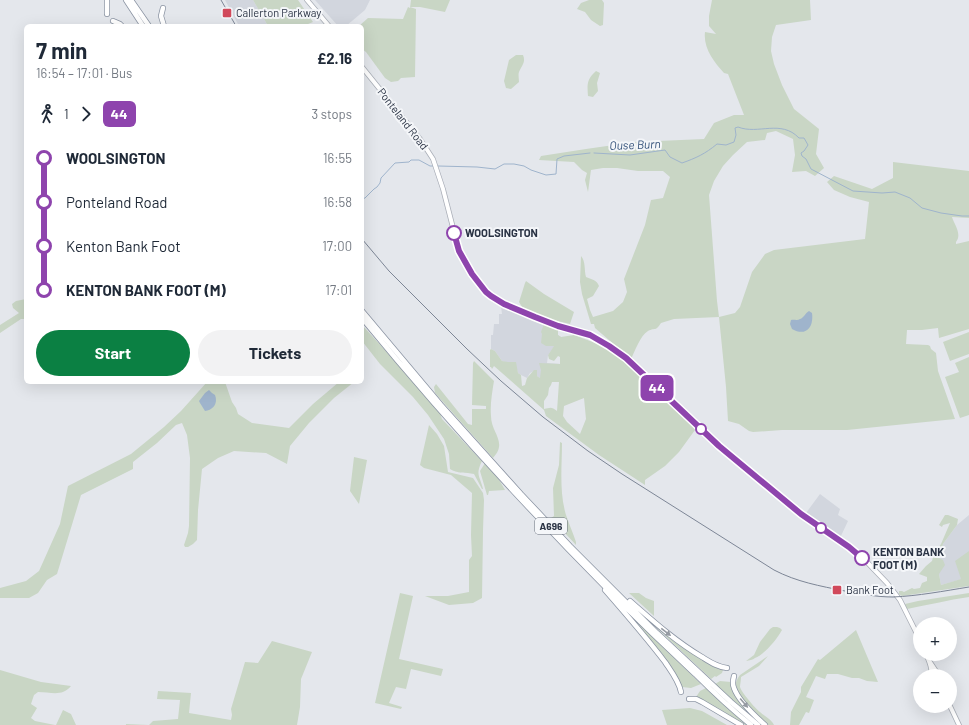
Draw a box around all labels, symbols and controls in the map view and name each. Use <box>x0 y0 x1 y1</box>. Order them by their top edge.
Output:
place label: Callerton Parkway <box>236 6 321 19</box>
marker: Callerton Parkway <box>221 7 233 19</box>
text: 7 min <box>36 37 87 63</box>
text: £2.16 <box>317 49 352 67</box>
text: 16:54 – 17:01 · Bus <box>36 65 132 81</box>
street label: Ponteland Road <box>375 85 431 152</box>
icon: walk <box>36 103 58 125</box>
icon: forward <box>75 103 97 125</box>
text: 44 <box>111 105 128 122</box>
text: 1 <box>64 106 69 122</box>
text: 3 stops <box>311 106 352 122</box>
water label: Ouse Burn <box>609 136 661 152</box>
text: WOOLSINGTON <box>66 149 165 167</box>
text: 16:55 <box>323 150 352 166</box>
text: Ponteland Road <box>66 193 168 211</box>
text: 16:58 <box>323 194 352 210</box>
marker: WOOLSINGTON <box>446 225 462 241</box>
place label: WOOLSINGTON <box>465 226 538 239</box>
text: Kenton Bank Foot <box>66 237 181 255</box>
text: 17:00 <box>322 238 352 254</box>
text: KENTON BANK FOOT (M) <box>66 281 226 299</box>
text: 17:01 <box>325 282 352 298</box>
button: Start <box>36 330 190 376</box>
button: Tickets <box>198 330 352 376</box>
line badge: 44 <box>639 375 675 401</box>
text: 44 <box>649 379 665 396</box>
unlabelled marker <box>695 423 707 435</box>
road number: A696 <box>535 518 567 534</box>
unlabelled marker <box>815 522 827 534</box>
place label: KENTON BANK FOOT (M) <box>873 545 944 571</box>
marker: KENTON BANK FOOT (M) <box>854 550 870 566</box>
place label: Bank Foot <box>846 583 894 596</box>
marker: Bank Foot <box>831 584 843 596</box>
map controls <box>913 617 957 713</box>
button: + <box>913 617 957 661</box>
one-way arrow <box>660 628 671 636</box>
button: − <box>913 669 957 713</box>
one-way arrow <box>739 698 748 708</box>

